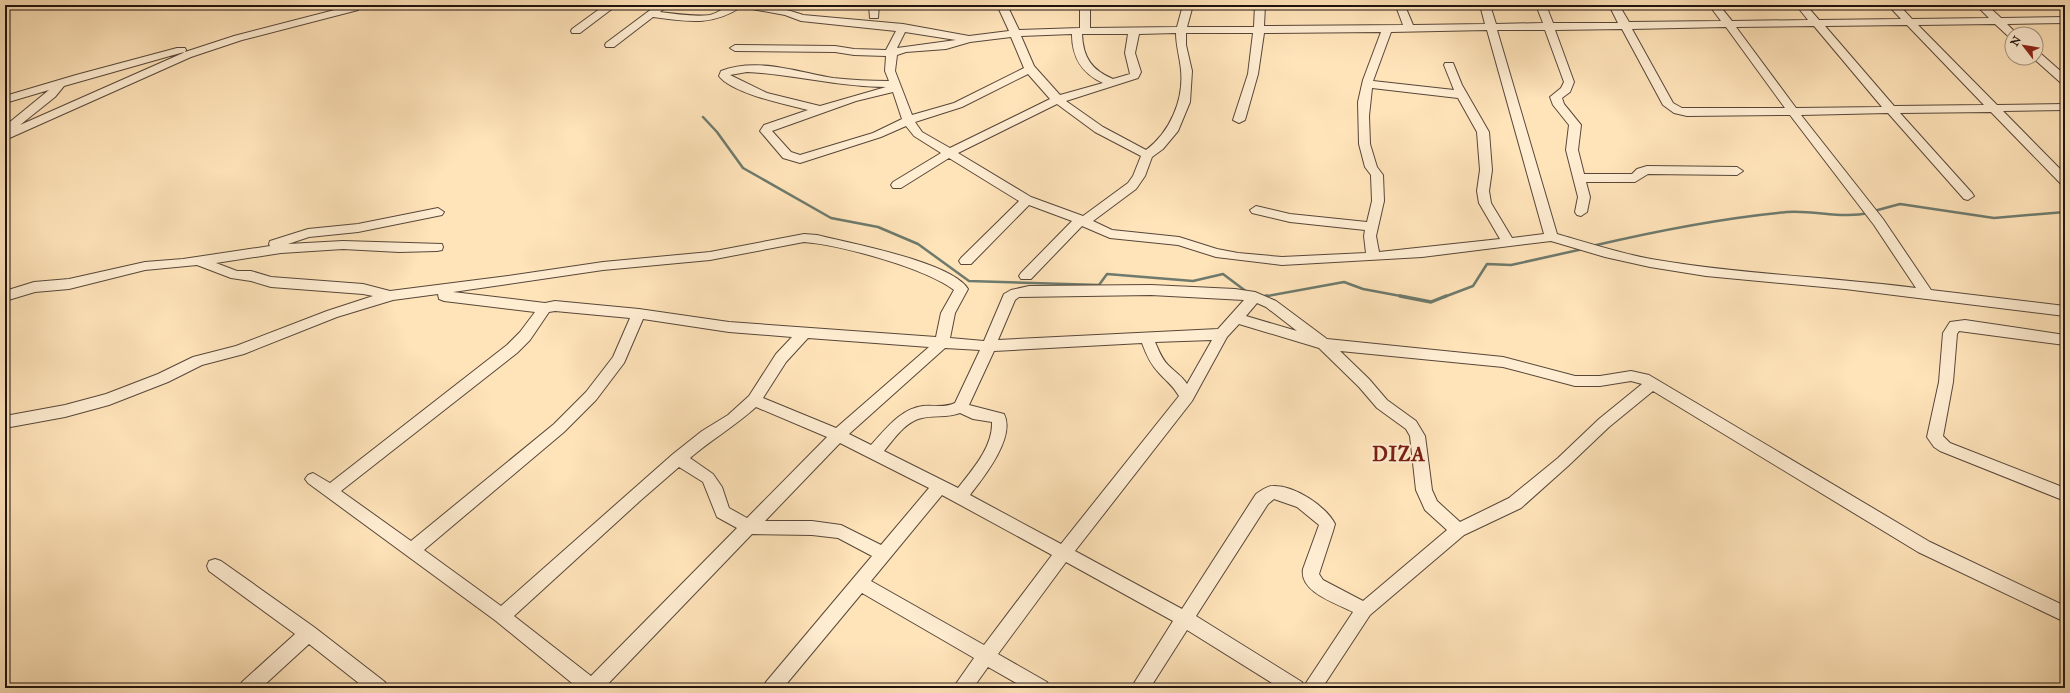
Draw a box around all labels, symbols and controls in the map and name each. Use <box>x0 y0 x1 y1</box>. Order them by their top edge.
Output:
north arrow <box>2004 26 2044 66</box>
text: N <box>2008 33 2024 48</box>
district label: DIZA <box>1372 442 1426 466</box>

